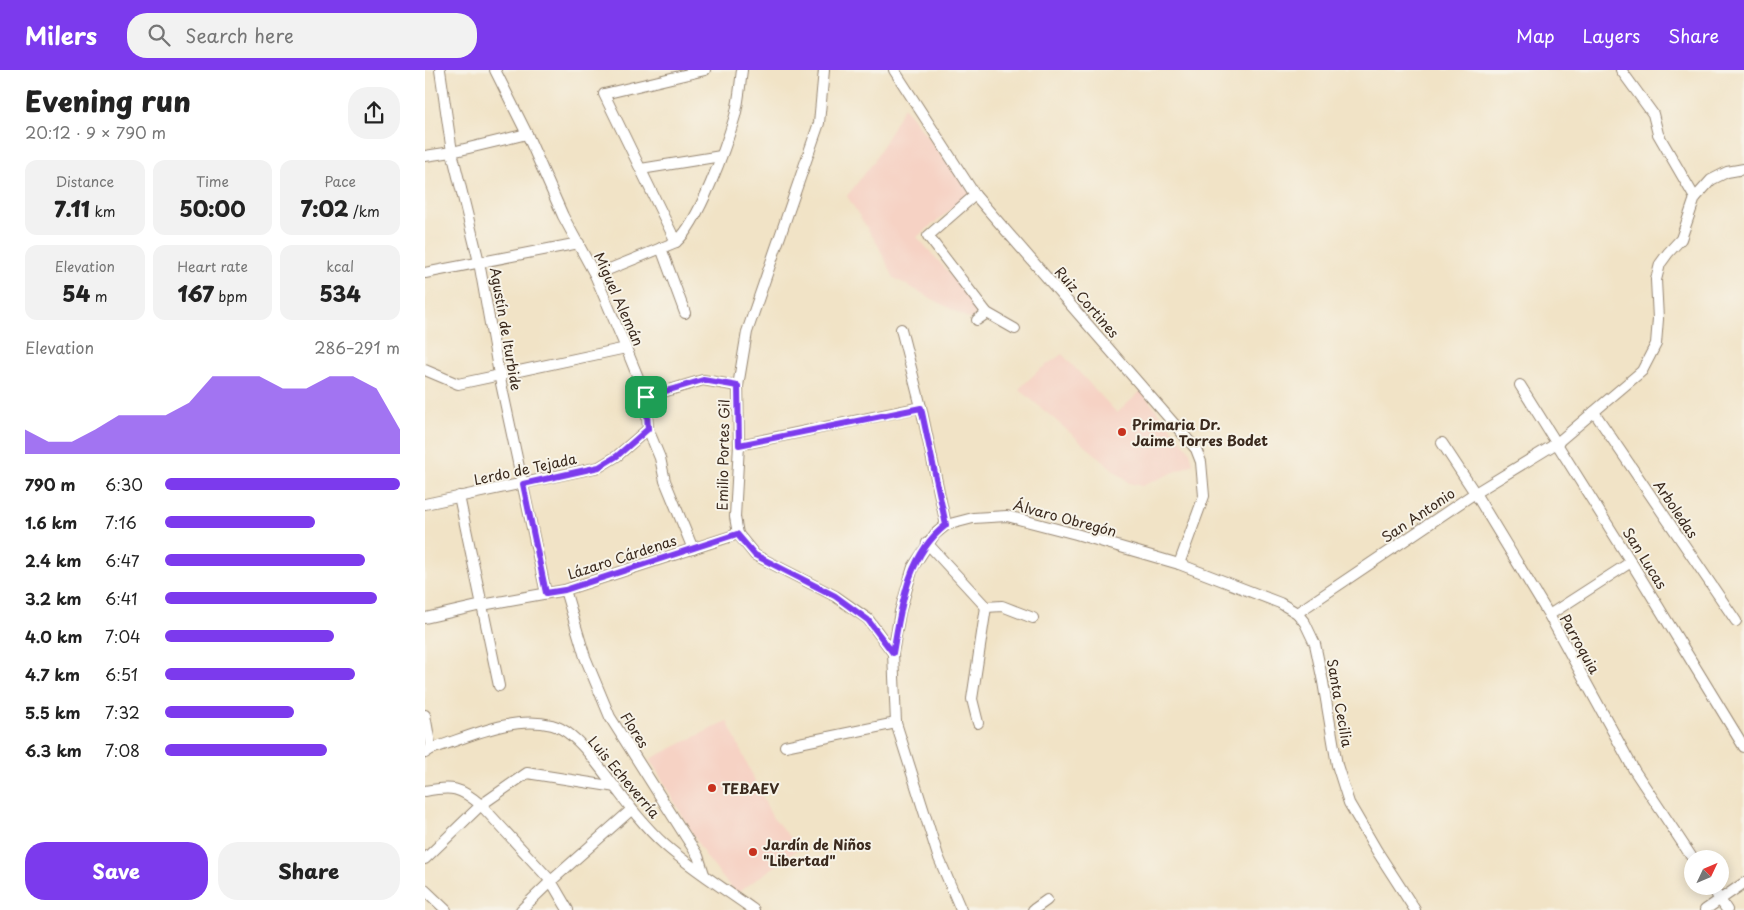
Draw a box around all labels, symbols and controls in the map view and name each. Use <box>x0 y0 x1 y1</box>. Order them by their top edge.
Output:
search box <box>127 13 477 58</box>
text: Milers <box>25 17 97 53</box>
icon: search <box>145 21 173 49</box>
text: Search here <box>185 21 294 49</box>
text: Map <box>1516 22 1555 49</box>
text: Layers <box>1583 22 1640 49</box>
text: Share <box>1668 22 1719 49</box>
text: Evening run <box>25 79 191 122</box>
button: share <box>348 87 400 139</box>
text: 20:12 · 9 × 790 m <box>25 120 166 144</box>
text: Distance <box>55 171 114 192</box>
text: Time <box>196 171 229 192</box>
text: Pace <box>324 171 356 192</box>
text: 7.11 <box>54 192 90 224</box>
text: 50:00 <box>179 192 246 224</box>
text: 7:02 <box>301 192 348 224</box>
text: km <box>90 201 116 222</box>
text: /km <box>348 201 380 222</box>
street label: Miguel Alemán <box>589 249 649 349</box>
text: Elevation <box>55 256 115 277</box>
text: Heart rate <box>177 256 248 277</box>
text: kcal <box>326 256 354 277</box>
street label: Ruiz Cortines <box>1050 262 1124 342</box>
street label: Agustín de Iturbide <box>485 266 527 392</box>
text: 54 <box>62 277 90 309</box>
text: 167 <box>178 277 214 309</box>
text: 534 <box>320 277 361 309</box>
text: m <box>90 286 107 307</box>
text: bpm <box>214 286 247 307</box>
text: Elevation <box>25 335 94 359</box>
text: 286–291 m <box>314 335 400 359</box>
pin <box>625 376 667 418</box>
icon: arrive <box>632 383 660 411</box>
street label: Emilio Portes Gil <box>712 399 734 511</box>
place label: Primaria Dr. Jaime Torres Bodet <box>1132 414 1268 451</box>
marker: Primaria Dr. Jaime Torres Bodet <box>1116 426 1128 438</box>
street label: Lerdo de Tejada <box>472 448 579 490</box>
text: 790 m <box>25 472 75 496</box>
text: 6:30 <box>105 472 143 496</box>
street label: Arboledas <box>1649 476 1703 542</box>
street label: San Antonio <box>1377 482 1459 547</box>
street label: Álvaro Obregón <box>1011 494 1119 542</box>
text: 1.6 km <box>25 510 77 534</box>
text: 7:16 <box>105 510 137 534</box>
street label: San Lucas <box>1618 523 1672 593</box>
street label: Lázaro Cárdenas <box>565 529 679 585</box>
text: 2.4 km <box>25 548 81 572</box>
text: 6:47 <box>105 548 140 572</box>
text: 3.2 km <box>25 586 82 610</box>
text: 6:41 <box>105 586 138 610</box>
street label: Parroquia <box>1555 610 1605 678</box>
text: 4.0 km <box>25 624 82 648</box>
text: 7:04 <box>105 624 141 648</box>
street label: Santa Cecilia <box>1322 657 1358 749</box>
text: 4.7 km <box>25 662 80 686</box>
text: 6:51 <box>105 662 138 686</box>
text: 5.5 km <box>25 700 80 724</box>
text: 7:32 <box>105 700 140 724</box>
street label: Flores <box>616 708 654 752</box>
street label: Luis Echeverría <box>583 731 665 823</box>
text: 6.3 km <box>25 738 82 762</box>
text: 7:08 <box>105 738 140 762</box>
place label: TEBAEV <box>722 778 780 799</box>
marker: TEBAEV <box>706 782 718 794</box>
place label: Jardín de Niños "Libertad" <box>763 834 871 871</box>
button: Save <box>25 842 208 900</box>
button: Share <box>218 842 400 900</box>
marker: Jardín de Niños "Libertad" <box>747 846 759 858</box>
north arrow <box>1684 850 1729 895</box>
map controls <box>1684 850 1729 895</box>

